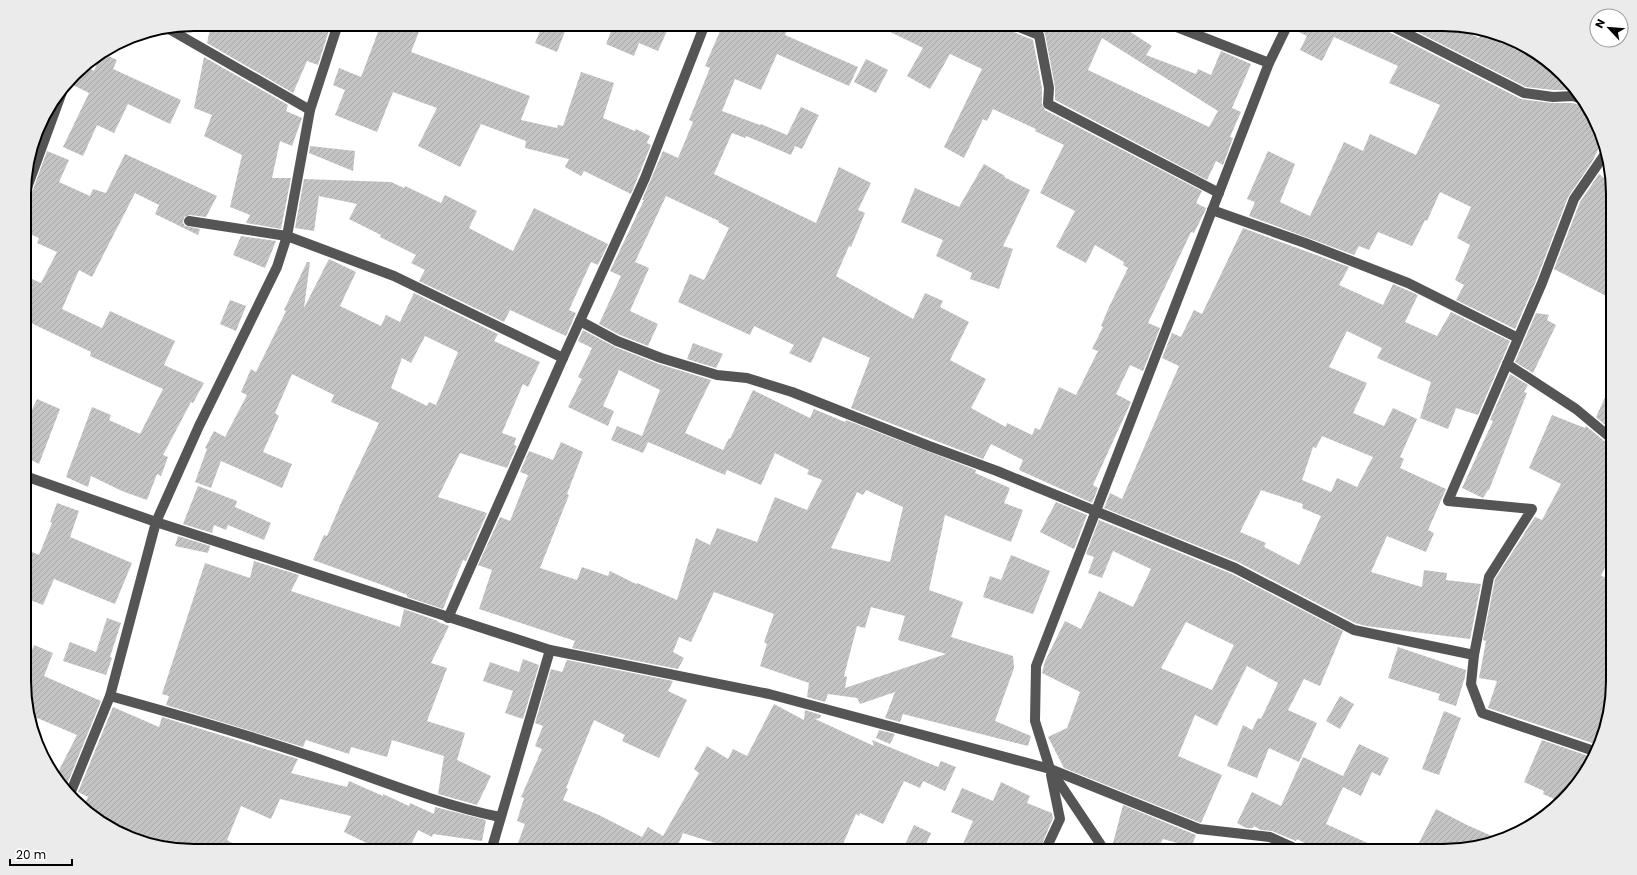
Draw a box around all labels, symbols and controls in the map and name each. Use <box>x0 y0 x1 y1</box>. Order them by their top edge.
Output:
north arrow <box>1589 8 1629 48</box>
text: N <box>1591 16 1609 31</box>
scale bar <box>10 841 72 867</box>
text: 20 m <box>16 846 46 863</box>

